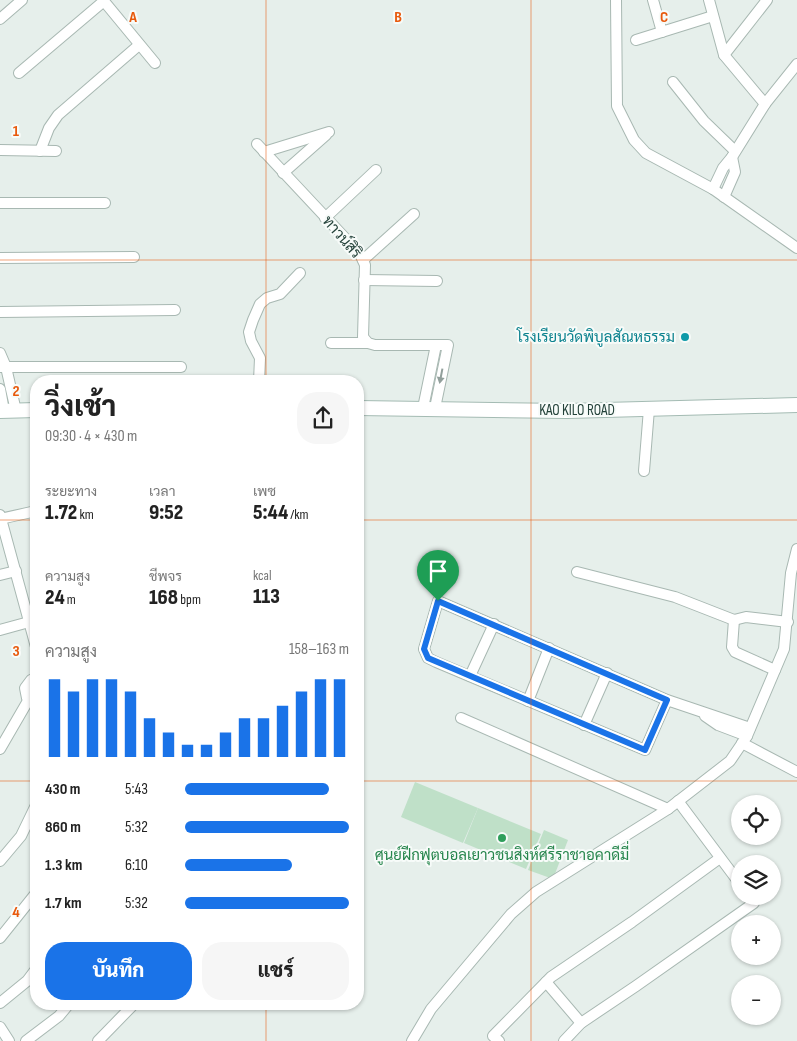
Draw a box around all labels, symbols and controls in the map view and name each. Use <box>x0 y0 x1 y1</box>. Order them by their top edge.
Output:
text: A <box>128 8 137 27</box>
text: B <box>394 8 402 27</box>
text: C <box>660 8 668 27</box>
text: 1 <box>13 122 20 141</box>
street label: ทาวน์สิริ <box>318 211 366 263</box>
place label: โรงเรียนวัดพิบูลสัณหธรรม <box>516 327 675 347</box>
marker: โรงเรียนวัดพิบูลสัณหธรรม <box>679 331 691 343</box>
one-way arrow <box>437 369 445 385</box>
text: 2 <box>12 382 20 401</box>
text: วิ่งเช้า <box>45 391 116 424</box>
button: share <box>297 392 349 444</box>
street label: KAO KILO ROAD <box>539 401 615 420</box>
text: 09:30 · 4 × 430 m <box>45 427 137 446</box>
text: ระยะทาง <box>45 483 97 500</box>
text: เวลา <box>149 483 175 500</box>
text: เพซ <box>253 483 276 500</box>
text: 1.72 <box>45 500 77 525</box>
text: 9:52 <box>149 500 183 525</box>
text: 5:44 <box>253 500 288 525</box>
text: km <box>77 506 94 523</box>
text: /km <box>288 506 309 523</box>
pin <box>417 550 459 601</box>
icon: arrive <box>424 557 452 585</box>
text: kcal <box>253 567 272 584</box>
text: ความสูง <box>45 568 90 585</box>
text: ชีพจร <box>149 568 182 585</box>
text: 113 <box>253 584 280 609</box>
text: 24 <box>45 585 65 610</box>
text: 168 <box>149 585 178 610</box>
text: m <box>65 591 76 608</box>
text: bpm <box>178 591 201 608</box>
text: 158–163 m <box>289 640 349 659</box>
text: 3 <box>12 642 20 661</box>
text: ความสูง <box>45 643 97 662</box>
text: 430 m <box>45 780 80 799</box>
text: 5:43 <box>125 780 148 799</box>
map controls <box>731 795 781 1025</box>
button: locate <box>731 795 781 845</box>
text: 860 m <box>45 818 81 837</box>
text: 5:32 <box>125 818 148 837</box>
marker: ศูนย์ฝีกฟุตบอลเยาวชนสิงห์ศรีราชาอคาดีมี่ <box>496 832 508 844</box>
place label: ศูนย์ฝีกฟุตบอลเยาวชนสิงห์ศรีราชาอคาดีมี่ <box>375 840 629 866</box>
button: layers <box>731 855 781 905</box>
text: 1.3 km <box>45 856 82 875</box>
text: 6:10 <box>125 856 148 875</box>
text: 1.7 km <box>45 894 82 913</box>
text: 5:32 <box>125 894 148 913</box>
text: 4 <box>12 903 20 922</box>
button: + <box>731 915 781 965</box>
button: บันทึก <box>45 942 192 1000</box>
button: แชร์ <box>202 942 349 1000</box>
button: − <box>731 975 781 1025</box>

